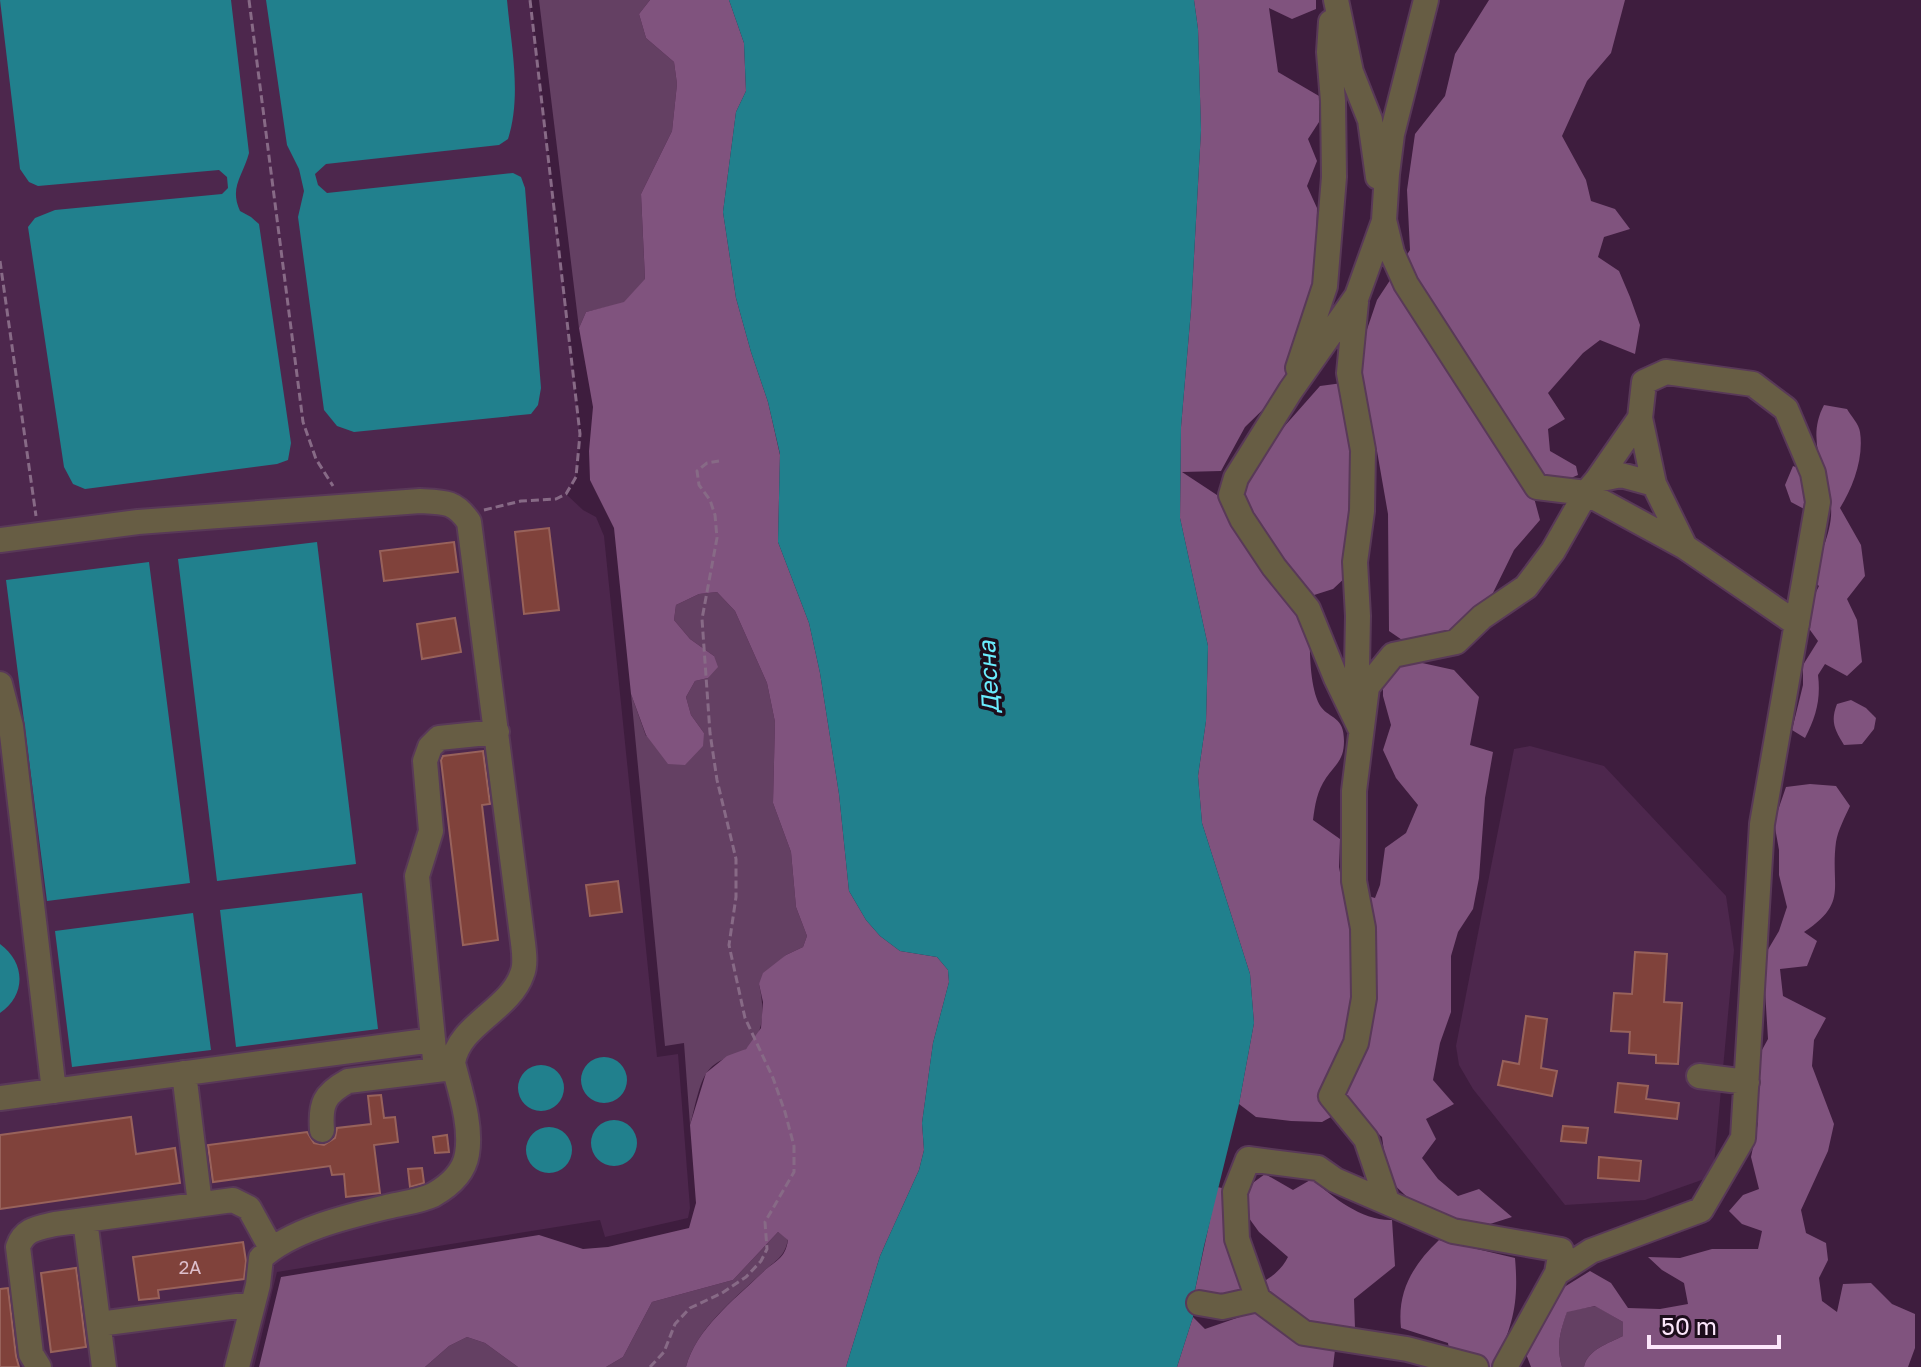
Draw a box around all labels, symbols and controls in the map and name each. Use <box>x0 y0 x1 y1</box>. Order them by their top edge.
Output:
water label: Десна <box>971 639 1004 715</box>
house number: 2А <box>179 1256 201 1278</box>
scale bar <box>1649 1299 1779 1349</box>
text: 50 m <box>1661 1311 1717 1340</box>

